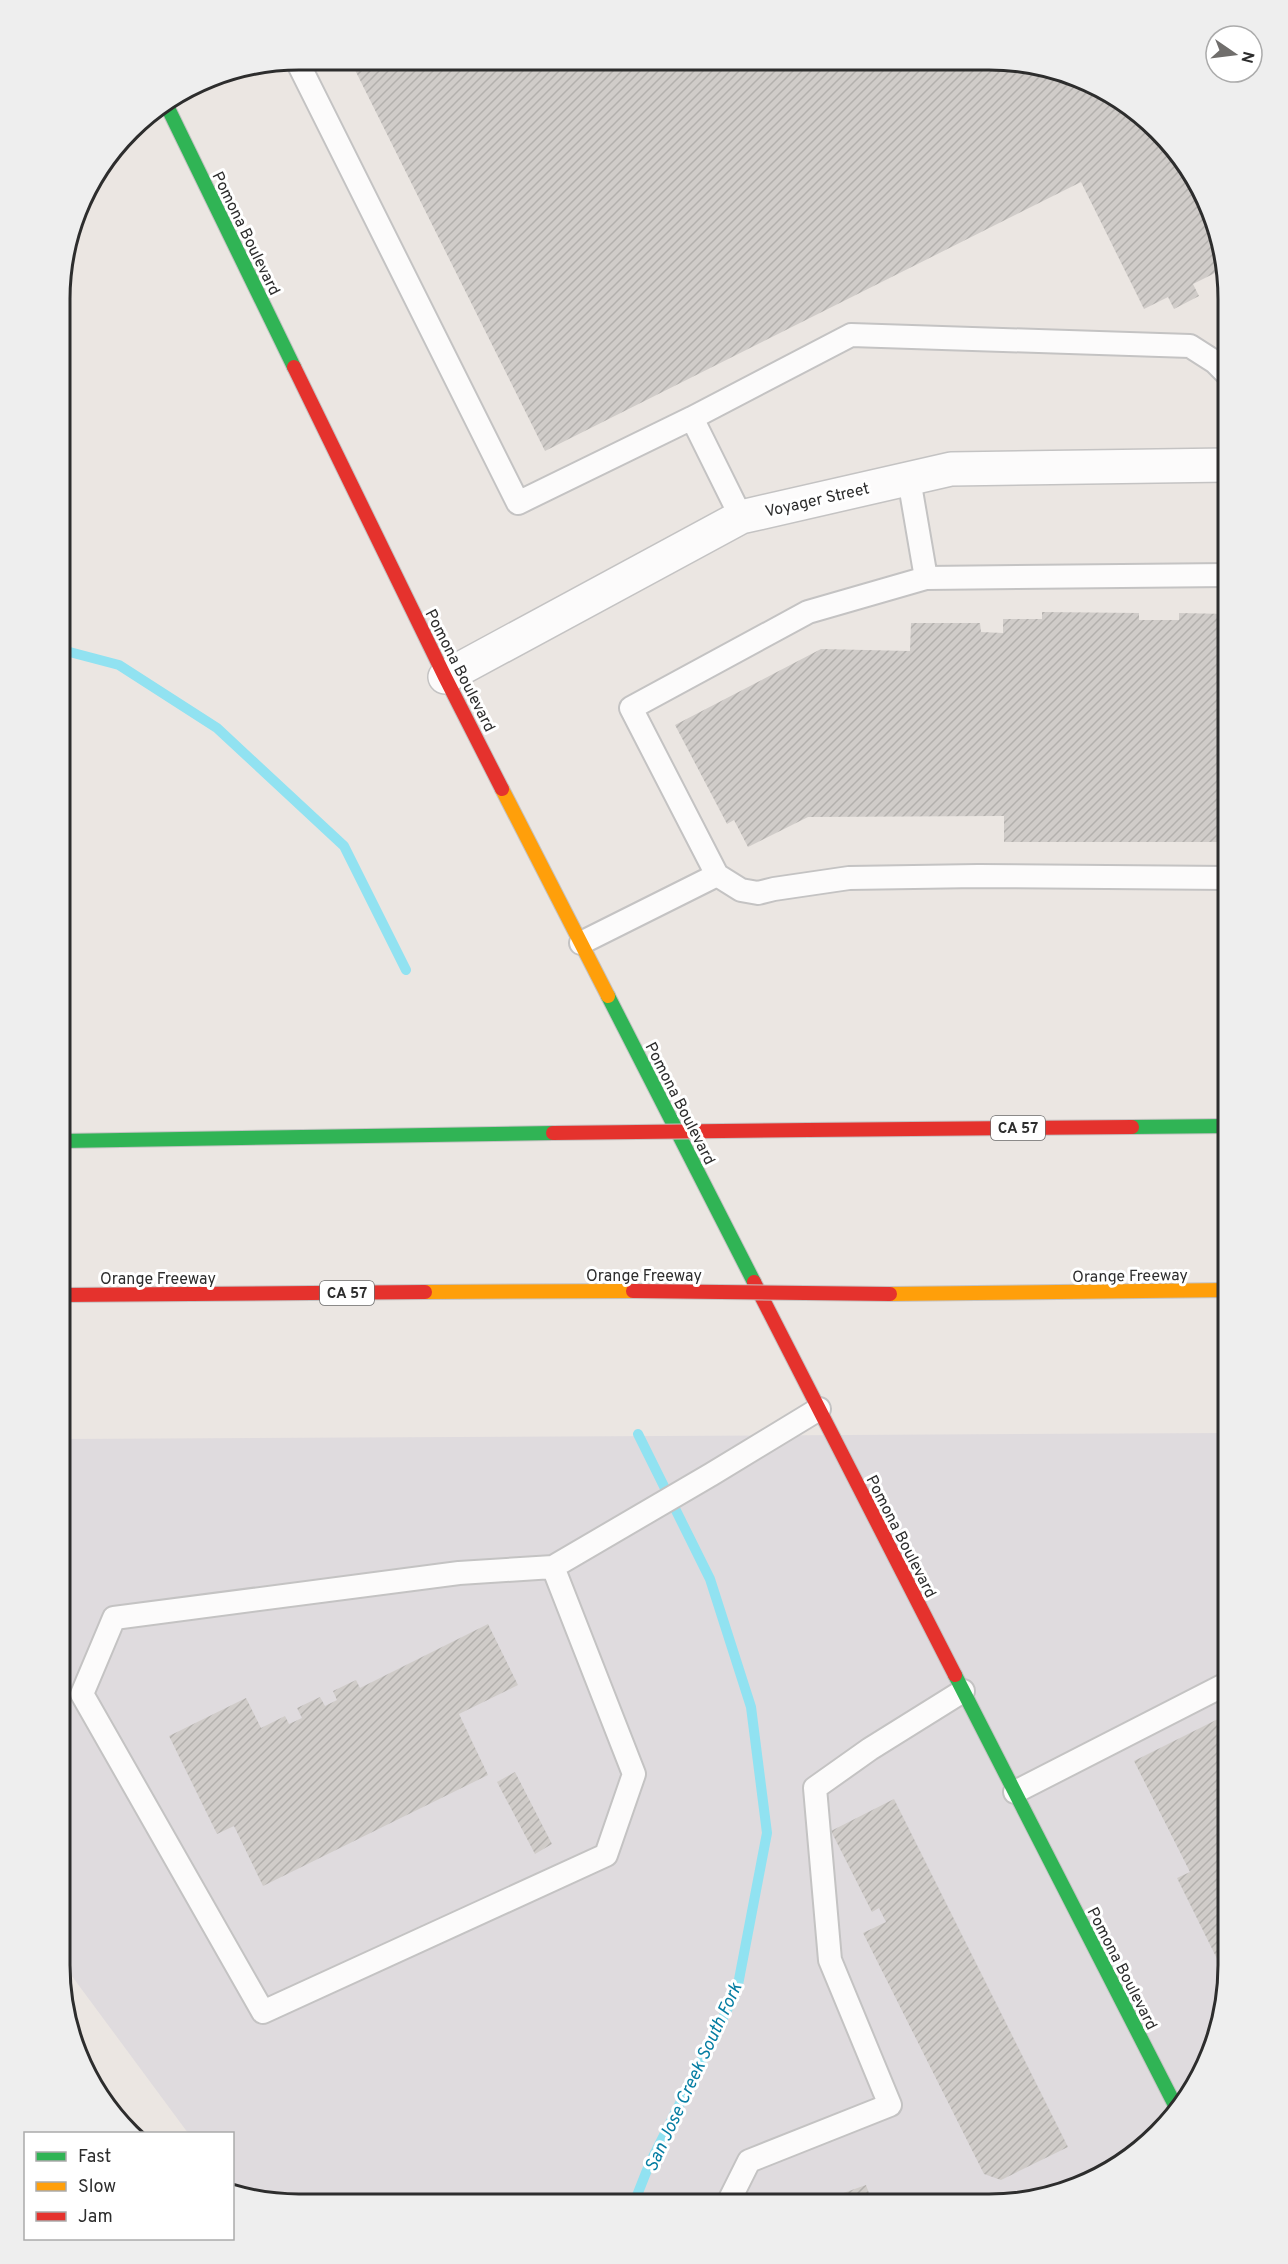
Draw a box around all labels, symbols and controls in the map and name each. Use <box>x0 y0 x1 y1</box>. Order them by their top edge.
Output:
north arrow <box>1204 24 1264 84</box>
text: N <box>1236 49 1258 65</box>
street label: Pomona Boulevard <box>207 169 284 299</box>
street label: Voyager Street <box>763 479 871 523</box>
street label: Pomona Boulevard <box>420 606 499 736</box>
street label: Pomona Boulevard <box>640 1039 719 1169</box>
road number: CA 57 <box>991 1116 1045 1140</box>
street label: Orange Freeway <box>1072 1266 1188 1288</box>
street label: Orange Freeway <box>586 1267 702 1287</box>
street label: Orange Freeway <box>100 1270 216 1290</box>
road number: CA 57 <box>320 1281 374 1305</box>
street label: Pomona Boulevard <box>861 1472 940 1602</box>
street label: Pomona Boulevard <box>1082 1904 1161 2034</box>
water label: San Jose Creek South Fork <box>640 1979 749 2176</box>
legend <box>24 2132 234 2240</box>
text: Fast <box>78 2146 111 2169</box>
text: Slow <box>78 2176 116 2199</box>
text: Jam <box>78 2206 113 2229</box>

